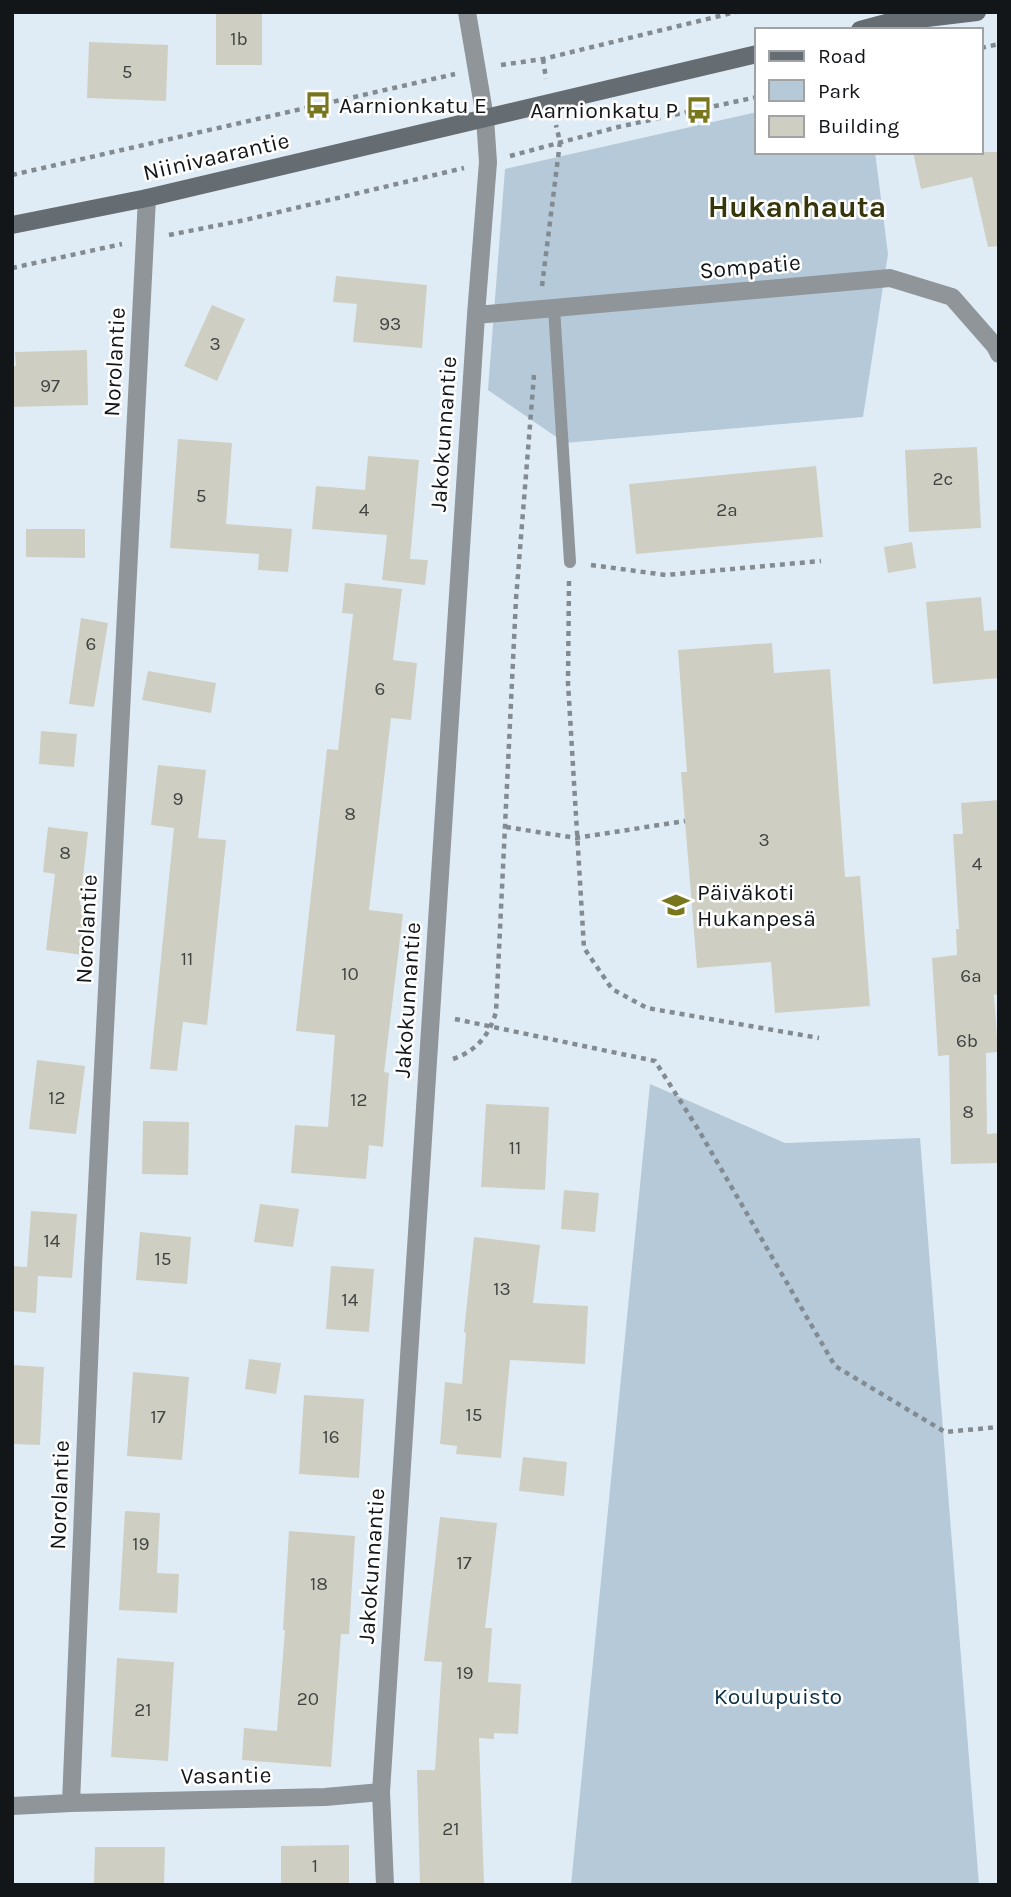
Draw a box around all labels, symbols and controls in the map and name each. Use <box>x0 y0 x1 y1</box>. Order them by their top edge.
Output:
house number: 1b <box>230 28 248 50</box>
legend <box>755 28 983 154</box>
text: Road <box>818 44 866 68</box>
house number: 5 <box>122 61 132 83</box>
text: Park <box>818 79 861 103</box>
bus stop icon: Aarnionkatu E <box>303 90 333 120</box>
place label: Aarnionkatu E <box>339 92 487 119</box>
bus stop icon: Aarnionkatu P <box>684 95 714 125</box>
place label: Aarnionkatu P <box>530 97 678 124</box>
text: Building <box>818 114 899 138</box>
street label: Niinivaarantie <box>140 127 292 186</box>
district label: Hukanhauta <box>708 189 886 225</box>
street label: Sompatie <box>698 249 802 284</box>
street label: Norolantie <box>98 307 131 417</box>
house number: 93 <box>379 313 401 335</box>
house number: 3 <box>209 333 221 355</box>
street label: Jakokunnantie <box>425 355 462 513</box>
house number: 97 <box>40 375 60 397</box>
house number: 2c <box>933 468 953 490</box>
house number: 5 <box>196 485 206 507</box>
house number: 4 <box>359 499 370 521</box>
house number: 2a <box>716 499 738 521</box>
house number: 6 <box>86 633 96 655</box>
house number: 6 <box>375 678 385 700</box>
house number: 9 <box>172 788 184 810</box>
house number: 8 <box>344 803 356 825</box>
house number: 3 <box>758 829 770 851</box>
house number: 8 <box>59 842 71 864</box>
house number: 4 <box>972 853 983 875</box>
street label: Norolantie <box>70 874 103 984</box>
place label: Päiväkoti Hukanpesä <box>697 879 816 932</box>
school or university icon: Päiväkoti Hukanpesä <box>661 890 691 920</box>
street label: Jakokunnantie <box>389 921 426 1079</box>
house number: 11 <box>181 948 193 970</box>
house number: 10 <box>341 963 359 985</box>
house number: 6a <box>960 965 982 987</box>
house number: 6b <box>956 1030 978 1052</box>
house number: 12 <box>48 1087 66 1109</box>
house number: 12 <box>350 1089 368 1111</box>
house number: 8 <box>962 1101 974 1123</box>
house number: 11 <box>509 1137 521 1159</box>
house number: 14 <box>44 1230 61 1252</box>
house number: 15 <box>154 1248 172 1270</box>
house number: 13 <box>493 1278 511 1300</box>
house number: 14 <box>342 1289 359 1311</box>
house number: 15 <box>465 1404 483 1426</box>
house number: 17 <box>150 1406 166 1428</box>
house number: 16 <box>322 1426 340 1448</box>
street label: Norolantie <box>44 1440 75 1550</box>
street label: Jakokunnantie <box>353 1487 390 1645</box>
house number: 19 <box>132 1533 150 1555</box>
house number: 17 <box>456 1552 472 1574</box>
house number: 18 <box>310 1573 328 1595</box>
house number: 19 <box>456 1662 474 1684</box>
park label: Koulupuisto <box>714 1683 842 1710</box>
house number: 20 <box>297 1688 319 1710</box>
house number: 21 <box>134 1699 152 1721</box>
street label: Vasantie <box>180 1761 272 1790</box>
house number: 21 <box>442 1818 460 1840</box>
house number: 1 <box>312 1855 318 1877</box>

